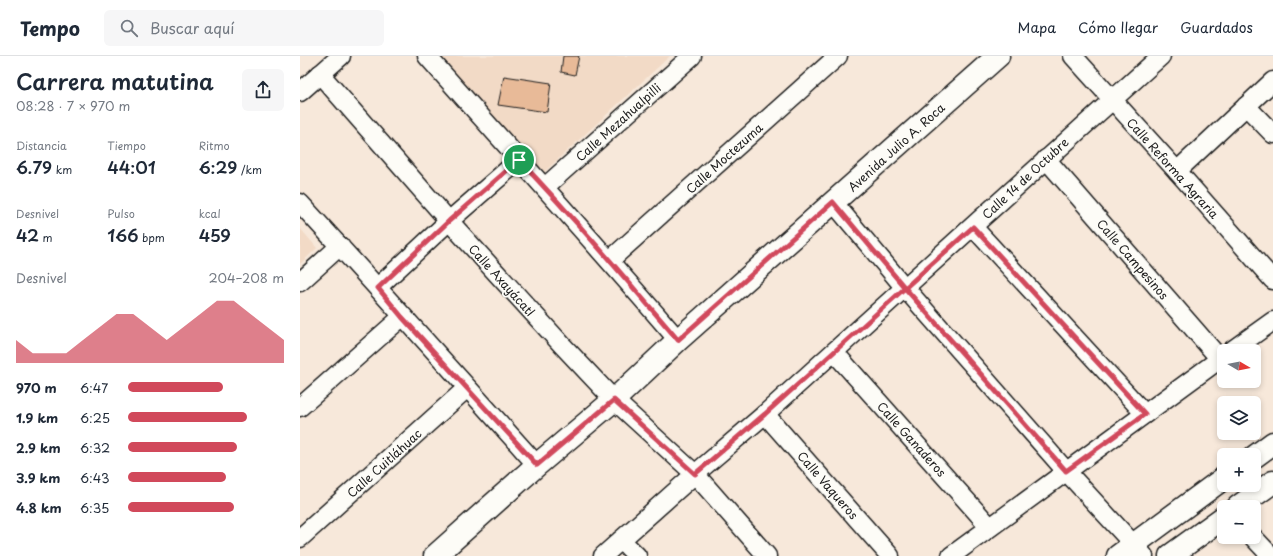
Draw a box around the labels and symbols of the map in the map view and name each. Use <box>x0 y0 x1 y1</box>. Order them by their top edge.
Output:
street label: Calle Mezahualpilli <box>571 79 665 165</box>
street label: Avenida Julio A. Roca <box>844 98 949 195</box>
street label: Calle Reforma Agraria <box>1123 114 1224 223</box>
street label: Calle Moctezuma <box>682 118 767 197</box>
street label: Calle 14 de Octubre <box>978 133 1073 223</box>
pin <box>502 143 536 177</box>
street label: Calle Campesinos <box>1093 215 1173 304</box>
street label: Calle Axayácatl <box>465 240 539 320</box>
north arrow <box>1217 344 1261 388</box>
street label: Calle Ganaderos <box>873 397 951 481</box>
street label: Calle Cuitláhuac <box>343 424 425 502</box>
street label: Calle Vaqueros <box>793 447 863 523</box>

